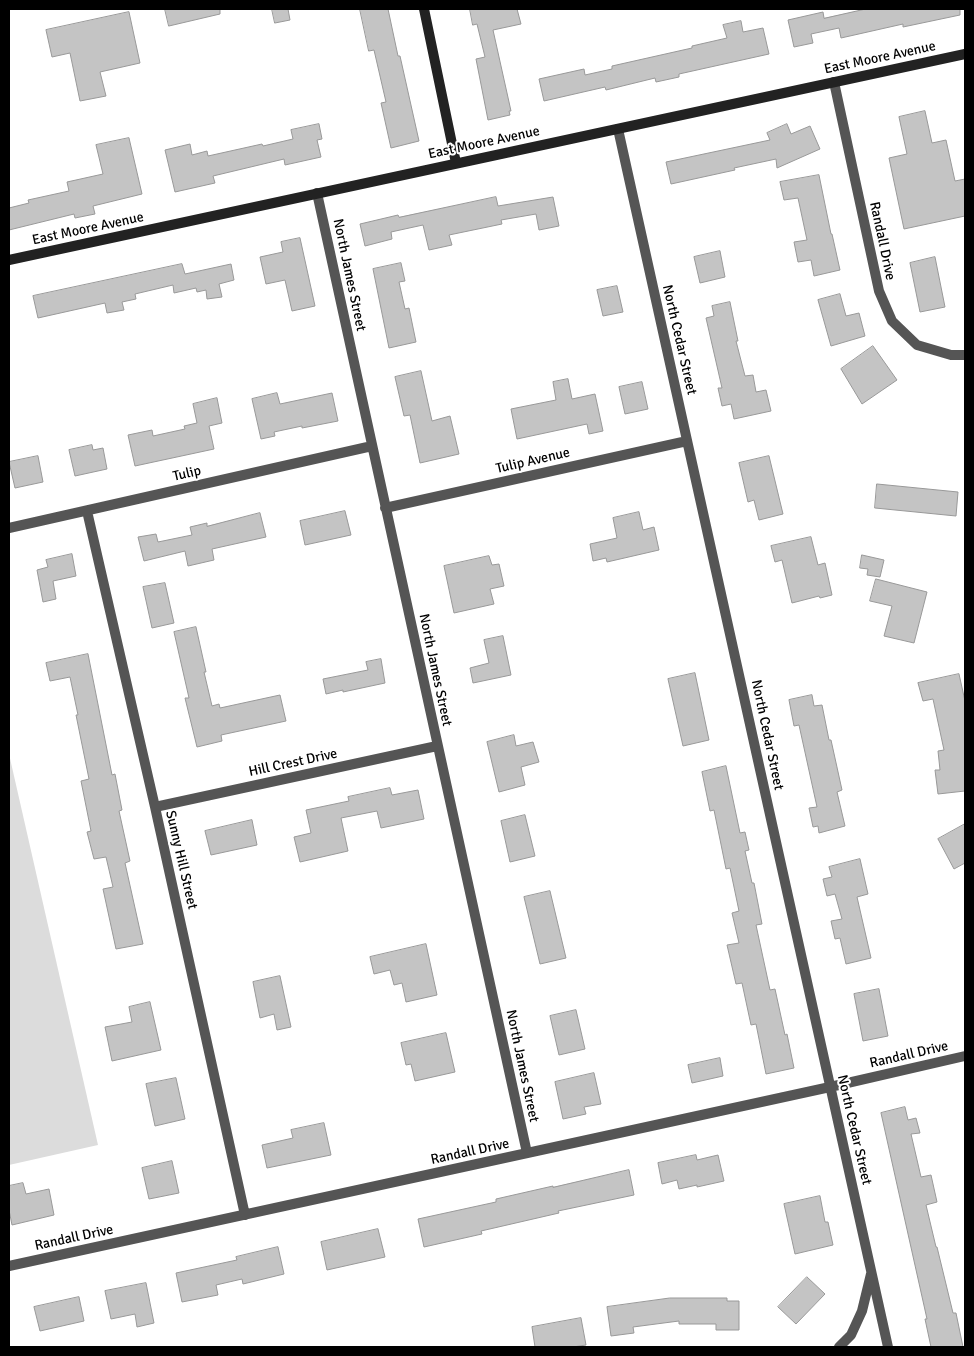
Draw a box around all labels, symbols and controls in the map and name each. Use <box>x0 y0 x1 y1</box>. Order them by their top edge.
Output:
street label: East Moore Avenue <box>823 38 937 78</box>
street label: East Moore Avenue <box>427 123 541 163</box>
street label: Randall Drive <box>865 200 899 282</box>
street label: East Moore Avenue <box>31 209 145 249</box>
street label: North James Street <box>329 217 369 333</box>
street label: North Cedar Street <box>658 283 700 397</box>
street label: Tulip Avenue <box>494 444 572 478</box>
street label: Tulip <box>171 463 203 485</box>
street label: North James Street <box>415 612 455 728</box>
street label: North Cedar Street <box>747 678 787 792</box>
street label: Hill Crest Drive <box>247 745 339 781</box>
street label: Sunny Hill Street <box>161 809 201 911</box>
street label: North James Street <box>502 1008 542 1124</box>
street label: Randall Drive <box>868 1038 950 1072</box>
street label: North Cedar Street <box>833 1073 875 1187</box>
street label: Randall Drive <box>429 1135 511 1169</box>
street label: Randall Drive <box>33 1221 115 1255</box>

